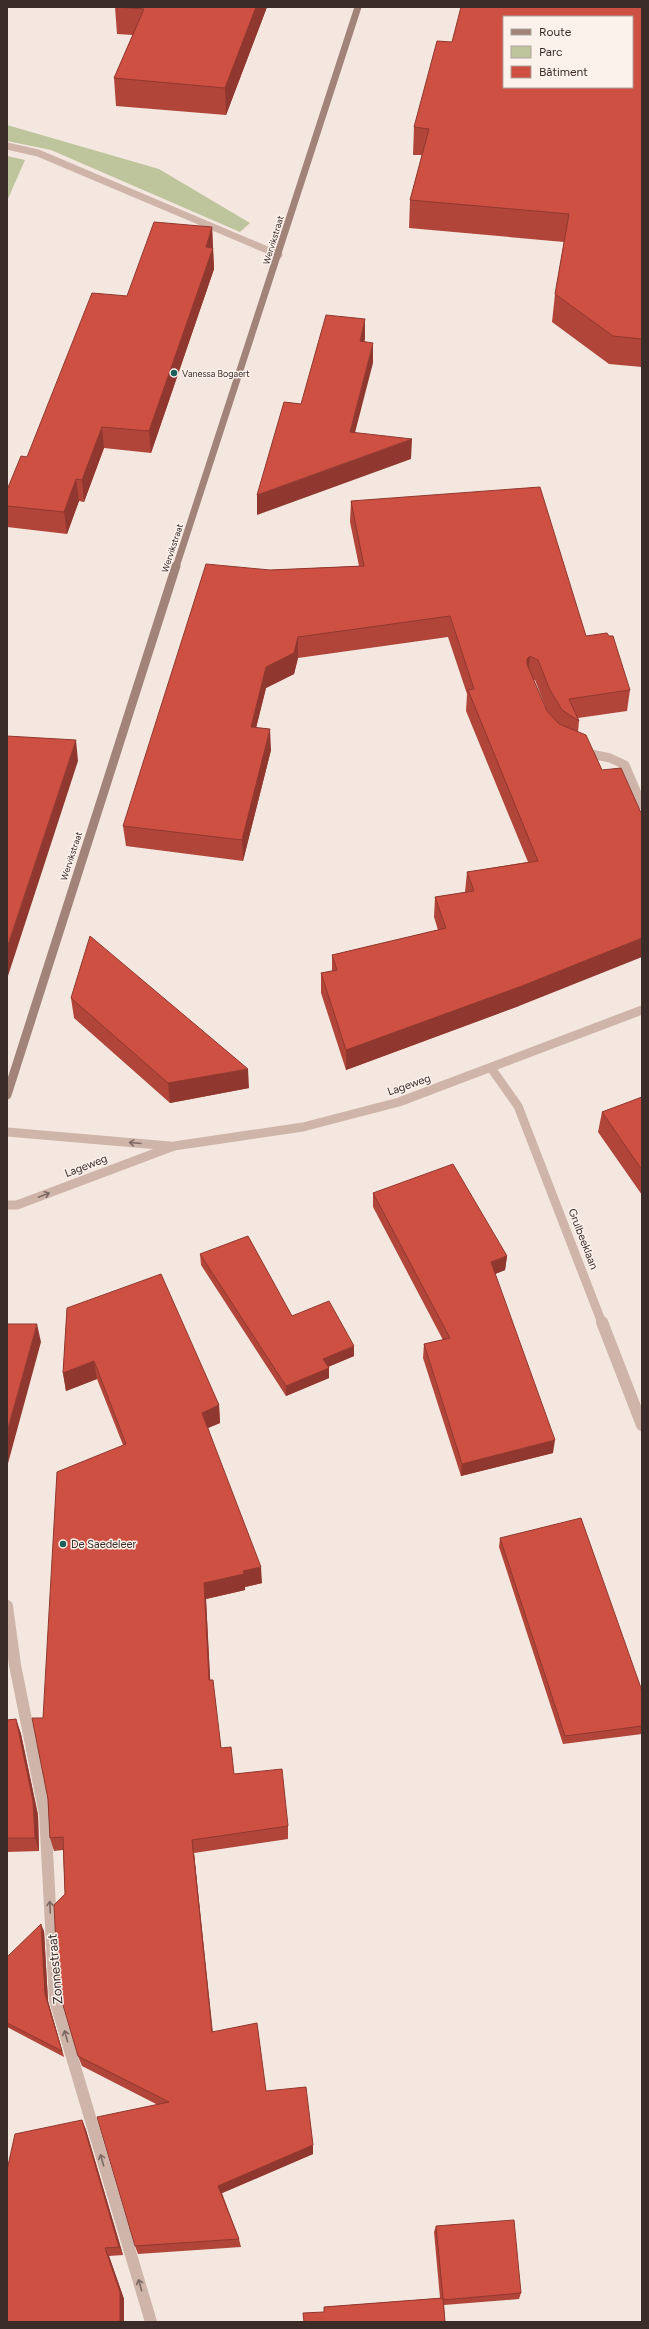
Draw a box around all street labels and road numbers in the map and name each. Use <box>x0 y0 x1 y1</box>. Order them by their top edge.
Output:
street label: Wervikstraat <box>260 214 286 266</box>
street label: Wervikstraat <box>159 522 185 574</box>
street label: Wervikstraat <box>58 830 84 882</box>
street label: Lageweg <box>386 1072 432 1098</box>
street label: Lageweg <box>63 1152 109 1180</box>
street label: Grulbeeklaan <box>565 1207 601 1271</box>
street label: Zonnestraat <box>44 1933 66 2005</box>

